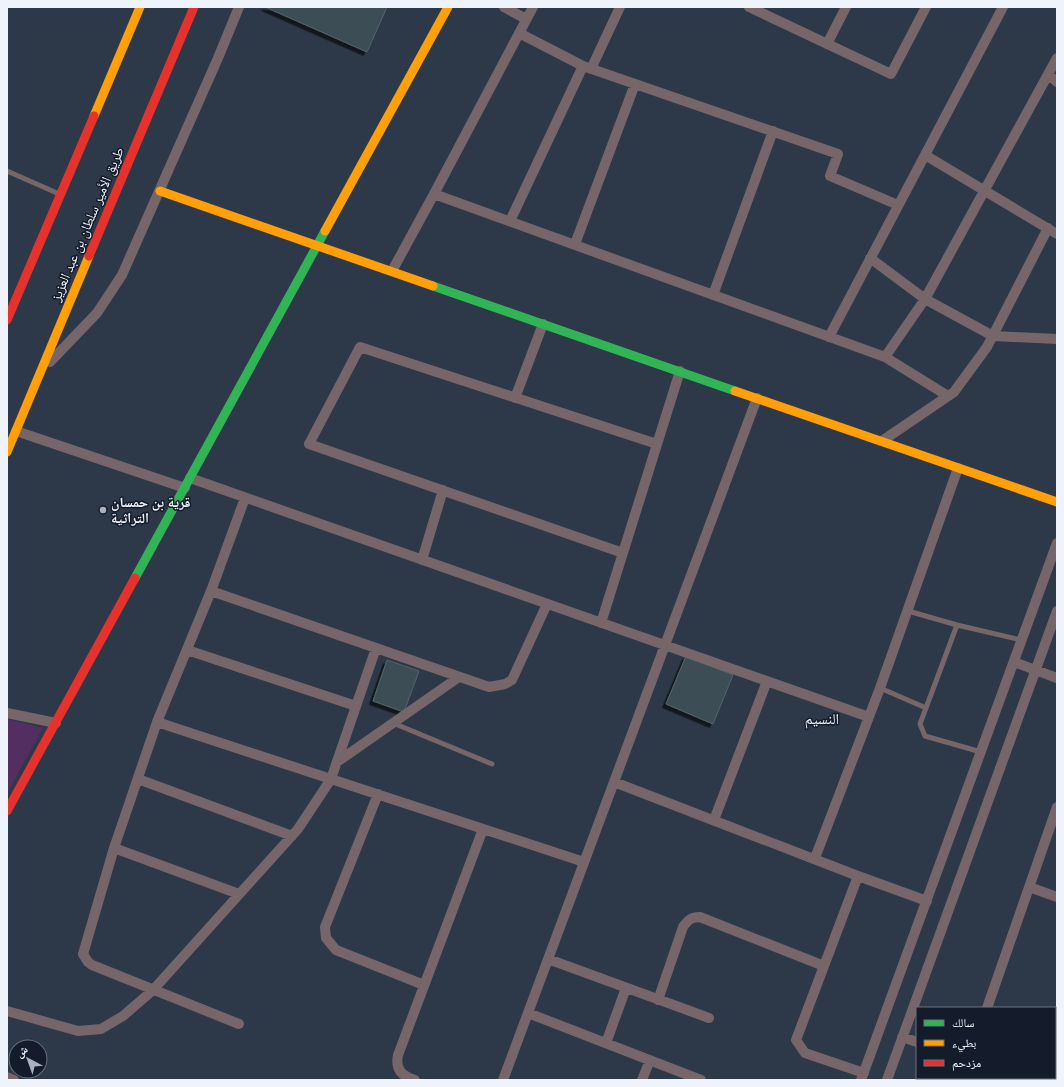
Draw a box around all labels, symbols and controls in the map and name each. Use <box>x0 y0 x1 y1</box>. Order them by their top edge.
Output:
street label: طريق الأمير سلطان بن عبد العزيز <box>45 144 129 305</box>
place label: قرية بن حمسان التراثية <box>111 492 190 527</box>
marker: قرية بن حمسان التراثية <box>98 505 108 515</box>
district label: النسيم <box>805 708 839 729</box>
legend <box>916 1007 1056 1079</box>
text: سالك <box>952 1014 974 1031</box>
text: بطيء <box>952 1034 976 1053</box>
north arrow <box>8 1039 48 1079</box>
text: ش <box>12 1041 31 1061</box>
text: مزدحم <box>952 1054 981 1071</box>

